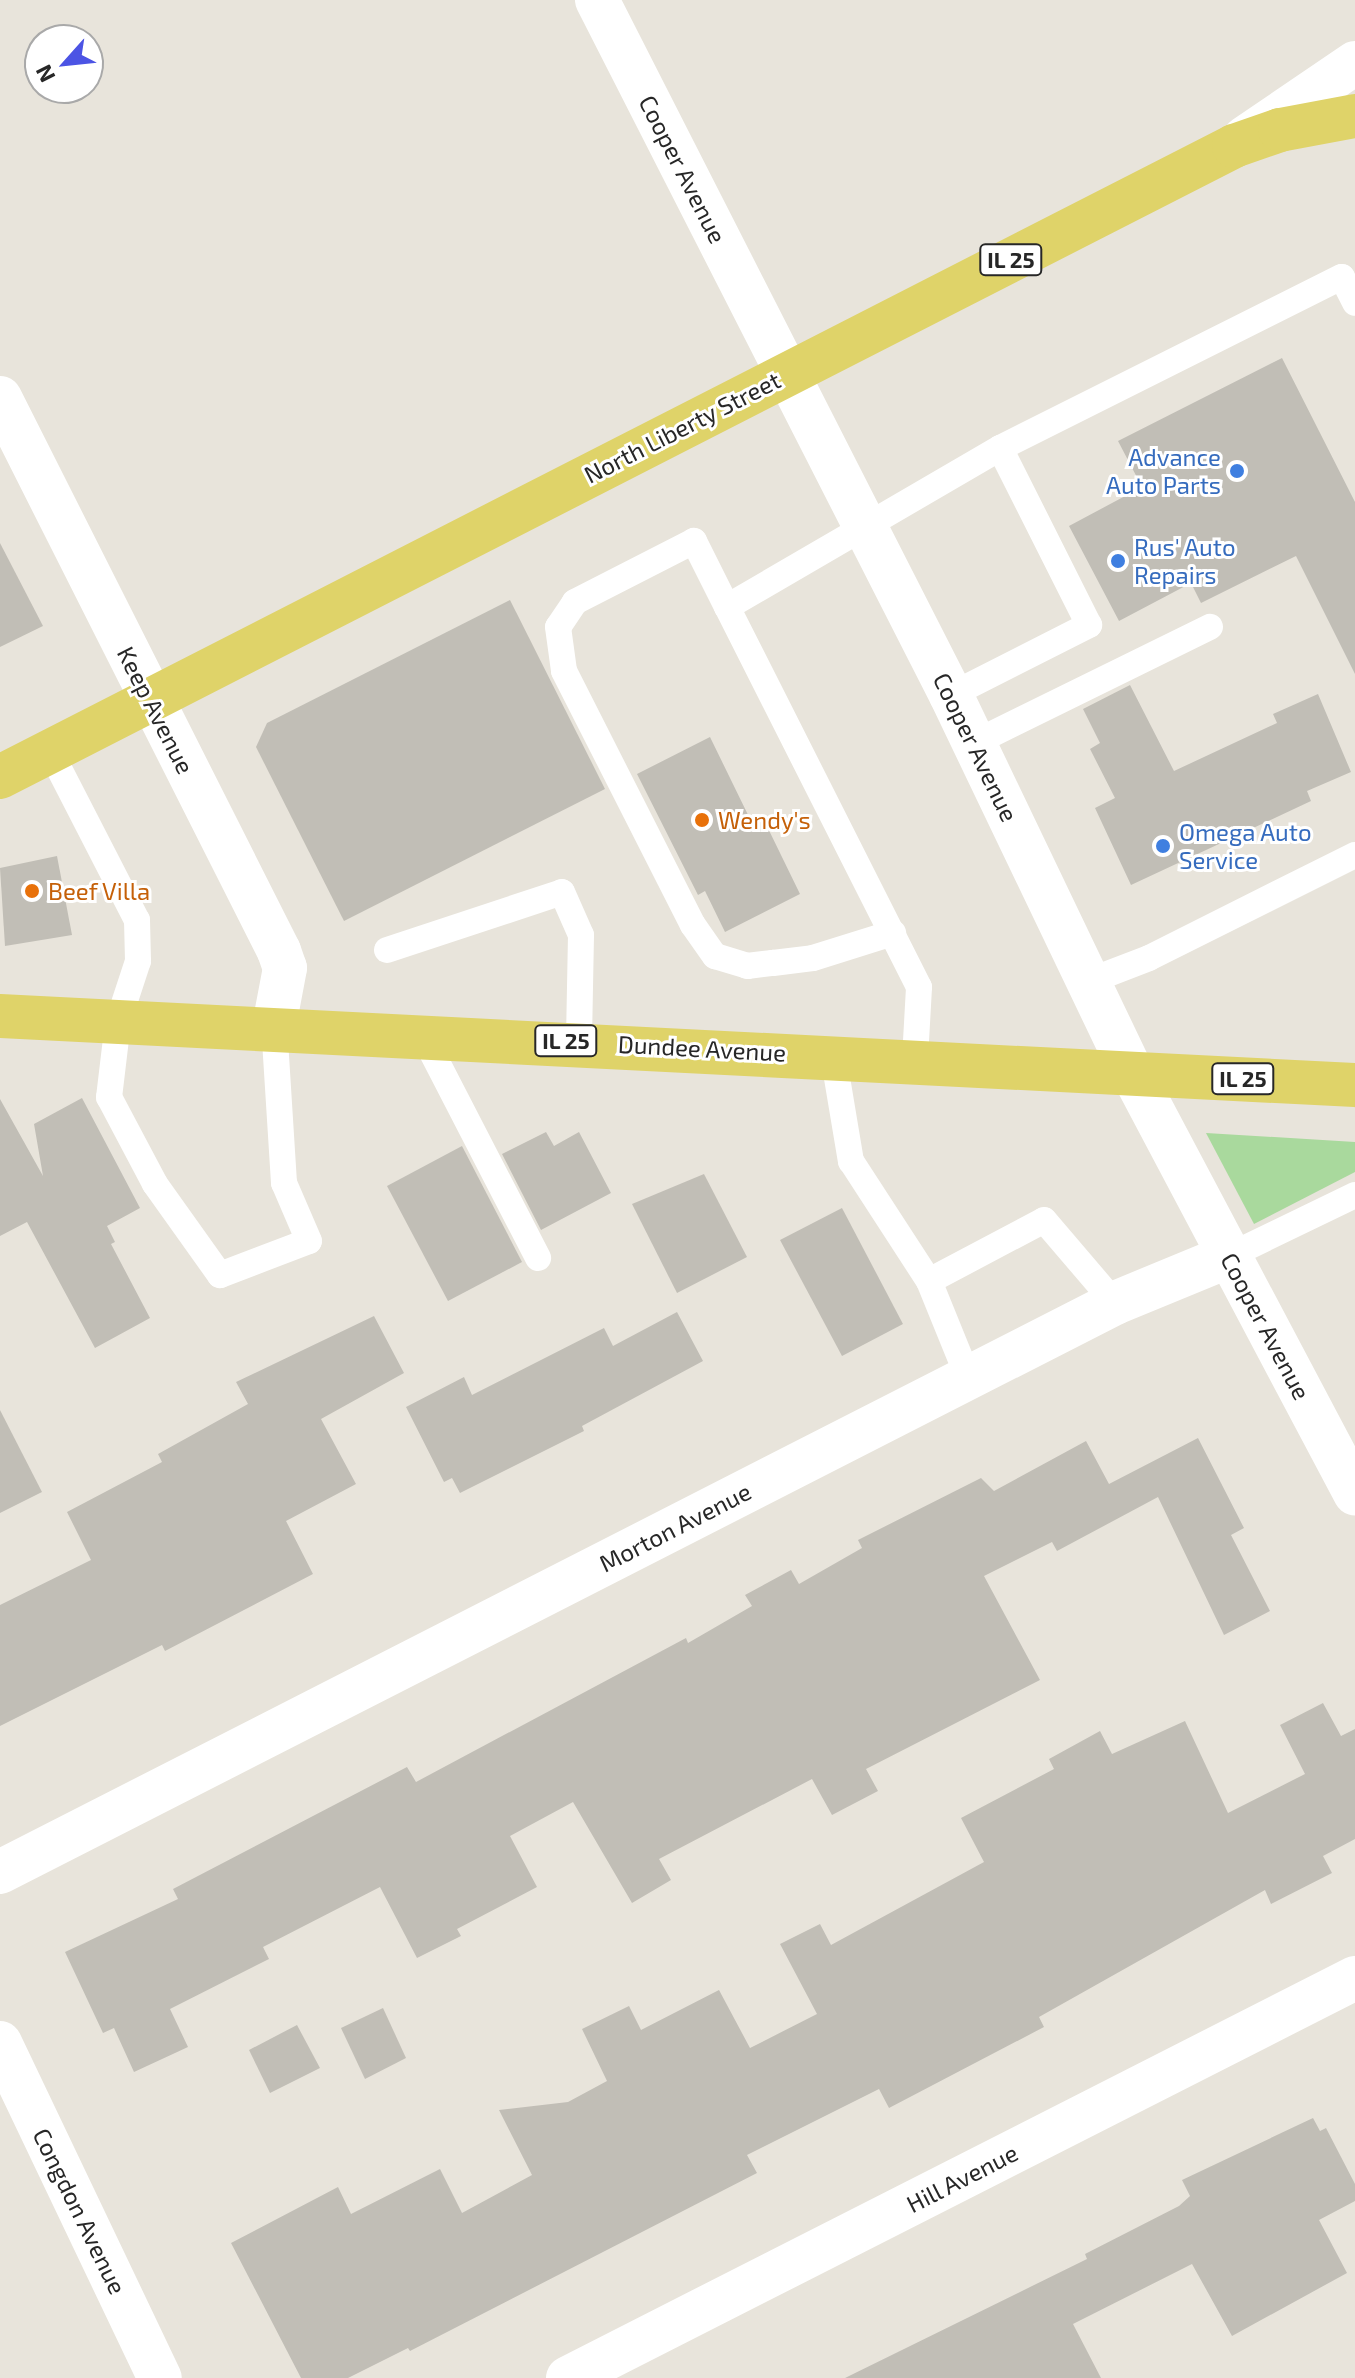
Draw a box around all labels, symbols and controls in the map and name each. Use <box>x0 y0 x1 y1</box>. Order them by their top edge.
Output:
north arrow <box>24 24 104 104</box>
text: N <box>29 61 60 87</box>
street label: Cooper Avenue <box>633 90 733 248</box>
road number: IL 25 <box>979 242 1043 278</box>
street label: North Liberty Street <box>579 365 785 489</box>
place label: Advance Auto Parts <box>1106 443 1221 499</box>
marker: Advance Auto Parts <box>1228 462 1246 480</box>
place label: Rus' Auto Repairs <box>1134 533 1236 589</box>
marker: Rus' Auto Repairs <box>1109 552 1127 570</box>
street label: Keep Avenue <box>112 641 200 779</box>
street label: Cooper Avenue <box>927 667 1025 827</box>
place label: Wendy's <box>718 806 811 834</box>
marker: Wendy's <box>693 811 711 829</box>
place label: Omega Auto Service <box>1179 818 1312 874</box>
marker: Omega Auto Service <box>1154 837 1172 855</box>
place label: Beef Villa <box>48 877 151 905</box>
marker: Beef Villa <box>23 882 41 900</box>
road number: IL 25 <box>534 1023 598 1059</box>
street label: Dundee Avenue <box>617 1029 787 1067</box>
road number: IL 25 <box>1211 1061 1275 1097</box>
street label: Cooper Avenue <box>1215 1247 1317 1405</box>
street label: Morton Avenue <box>594 1476 756 1578</box>
street label: Congdon Avenue <box>27 2123 133 2299</box>
street label: Hill Avenue <box>901 2137 1023 2219</box>

